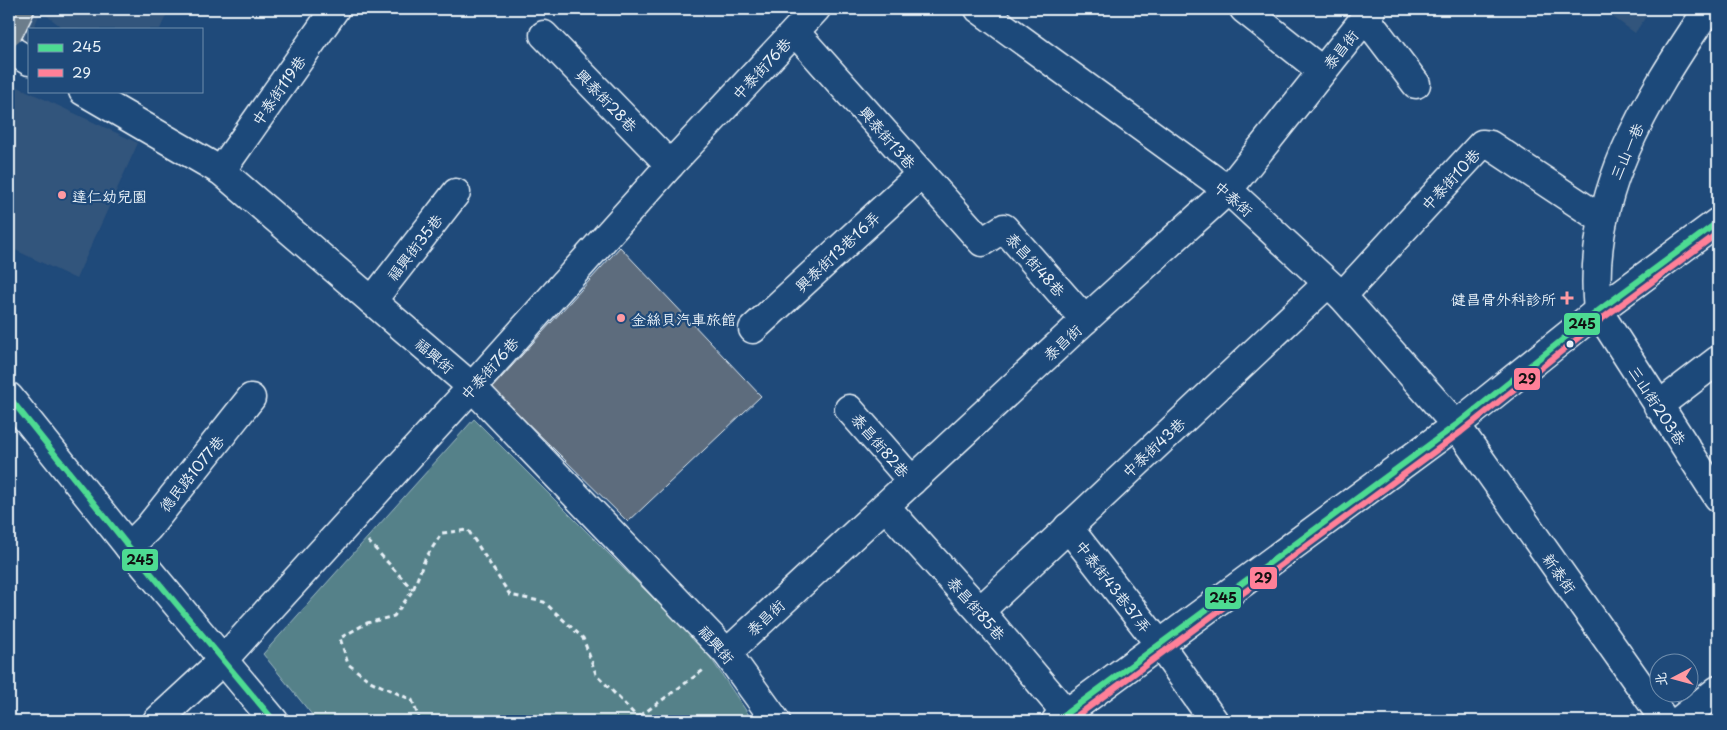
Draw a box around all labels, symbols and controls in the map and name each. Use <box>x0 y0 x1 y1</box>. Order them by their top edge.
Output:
street label: 泰昌街 <box>1317 24 1363 74</box>
legend <box>28 28 202 92</box>
street label: 中泰街76巷 <box>726 32 796 104</box>
text: 245 <box>72 34 101 57</box>
street label: 中泰街119巷 <box>245 50 311 130</box>
text: 29 <box>72 60 91 83</box>
street label: 興泰街28巷 <box>571 63 643 137</box>
street label: 興泰街13巷 <box>854 101 922 173</box>
street label: 三山一巷 <box>1603 119 1649 183</box>
street label: 中泰街10巷 <box>1415 143 1485 215</box>
street label: 中泰街 <box>1209 175 1259 221</box>
place label: 達仁幼兒園 <box>72 184 147 207</box>
marker: 達仁幼兒園 <box>56 189 68 201</box>
street label: 興泰街13巷16弄 <box>789 205 885 297</box>
street label: 福興街35巷 <box>381 209 447 285</box>
street label: 泰昌街48巷 <box>1001 227 1071 301</box>
place label: 健昌骨外科診所 <box>1451 287 1556 310</box>
marker: 健昌骨外科診所 <box>1560 291 1574 305</box>
place label: 金絲貝汽車旅館 <box>631 307 736 330</box>
marker: 金絲貝汽車旅館 <box>615 312 627 324</box>
line badge: 245 <box>1563 312 1601 336</box>
text: 245 <box>1568 313 1596 334</box>
street label: 泰昌街 <box>1038 318 1086 366</box>
street label: 中泰街76巷 <box>454 331 524 405</box>
street label: 福興街 <box>410 332 460 378</box>
unlabelled marker <box>1565 339 1575 349</box>
street label: 三山街203巷 <box>1624 361 1692 449</box>
line badge: 29 <box>1513 367 1541 391</box>
text: 29 <box>1518 368 1536 389</box>
street label: 泰昌街82巷 <box>847 408 915 482</box>
street label: 中泰街43巷 <box>1116 411 1190 483</box>
street label: 德民路1077巷 <box>153 430 229 516</box>
street label: 中泰街43巷37弄 <box>1070 535 1158 637</box>
line badge: 245 <box>121 548 159 572</box>
street label: 新泰街 <box>1538 548 1582 598</box>
text: 245 <box>126 549 154 570</box>
line badge: 29 <box>1249 566 1278 590</box>
text: 29 <box>1254 567 1272 588</box>
street label: 泰昌街85巷 <box>943 571 1011 645</box>
line badge: 245 <box>1204 586 1242 610</box>
text: 245 <box>1209 587 1237 608</box>
street label: 泰昌街 <box>741 593 789 641</box>
street label: 福興街 <box>694 619 740 669</box>
north arrow <box>1650 652 1700 702</box>
text: 北 <box>1649 671 1672 687</box>

